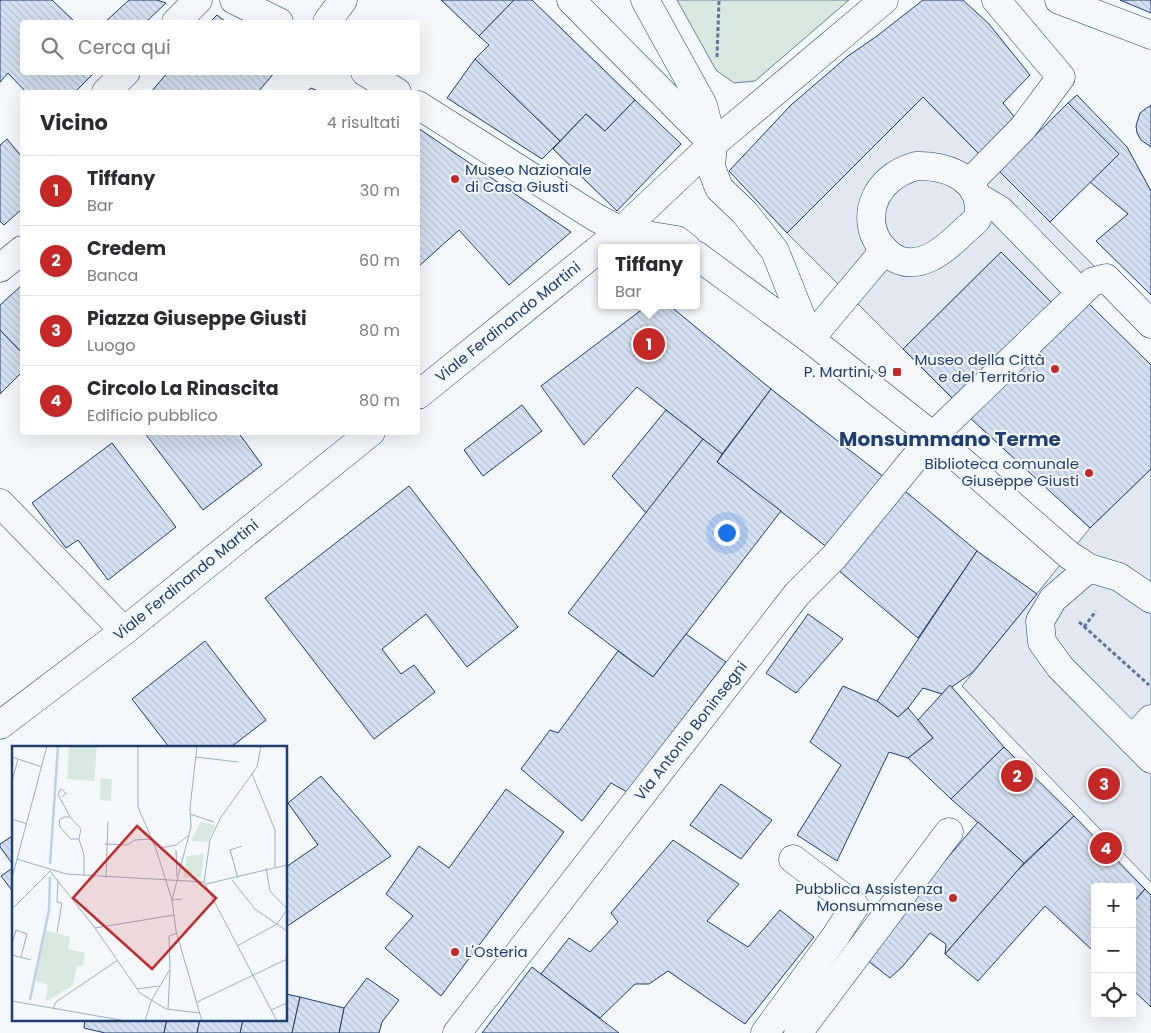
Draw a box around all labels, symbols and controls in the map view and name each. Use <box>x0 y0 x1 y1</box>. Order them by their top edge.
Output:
search box <box>20 20 420 75</box>
icon: search <box>38 34 66 62</box>
text: Cerca qui <box>78 34 171 61</box>
text: Vicino <box>40 108 108 137</box>
text: 4 risultati <box>327 111 400 134</box>
place label: Museo Nazionale di Casa Giusti <box>465 159 592 197</box>
text: Tiffany <box>87 165 155 192</box>
marker: Museo Nazionale di Casa Giusti <box>449 173 461 185</box>
text: 1 <box>53 179 59 202</box>
text: 30 m <box>360 179 400 202</box>
text: Bar <box>87 194 114 217</box>
text: Credem <box>87 235 166 262</box>
popup <box>598 244 700 309</box>
text: 2 <box>51 249 61 272</box>
text: 60 m <box>359 249 400 272</box>
text: Tiffany <box>615 251 683 278</box>
street label: Viale Ferdinando Martini <box>431 256 585 387</box>
text: Banca <box>87 264 138 287</box>
text: Bar <box>615 280 641 303</box>
text: Piazza Giuseppe Giusti <box>87 305 307 332</box>
text: 3 <box>51 319 61 342</box>
text: 80 m <box>359 319 400 342</box>
pin: 1 <box>633 325 665 363</box>
text: Luogo <box>87 334 135 357</box>
place label: Museo della Città e del Territorio <box>914 349 1045 387</box>
place label: P. Martini, 9 <box>804 361 887 382</box>
marker: Museo della Città e del Territorio <box>1049 363 1061 375</box>
marker: P. Martini, 9 <box>891 366 903 378</box>
text: Circolo La Rinascita <box>87 375 279 402</box>
text: 4 <box>51 389 61 412</box>
text: 80 m <box>359 389 400 412</box>
text: Edificio pubblico <box>87 404 218 427</box>
district label: Monsummano Terme <box>839 425 1061 453</box>
place label: Biblioteca comunale Giuseppe Giusti <box>924 453 1079 491</box>
marker: Biblioteca comunale Giuseppe Giusti <box>1083 467 1095 479</box>
street label: Viale Ferdinando Martini <box>109 514 263 645</box>
your location <box>714 520 740 546</box>
street label: Via Antonio Boninsegni <box>629 657 752 805</box>
inset map <box>12 746 288 1020</box>
pin: 2 <box>1001 757 1033 795</box>
pin: 3 <box>1088 765 1120 803</box>
pin: 4 <box>1090 829 1122 867</box>
place label: Pubblica Assistenza Monsummanese <box>795 878 943 916</box>
map controls <box>1091 883 1136 1018</box>
button: + <box>1091 883 1136 928</box>
marker: Pubblica Assistenza Monsummanese <box>947 892 959 904</box>
button: − <box>1091 928 1136 973</box>
place label: L'Osteria <box>465 941 528 962</box>
marker: L'Osteria <box>449 946 461 958</box>
button: locate <box>1091 973 1136 1018</box>

